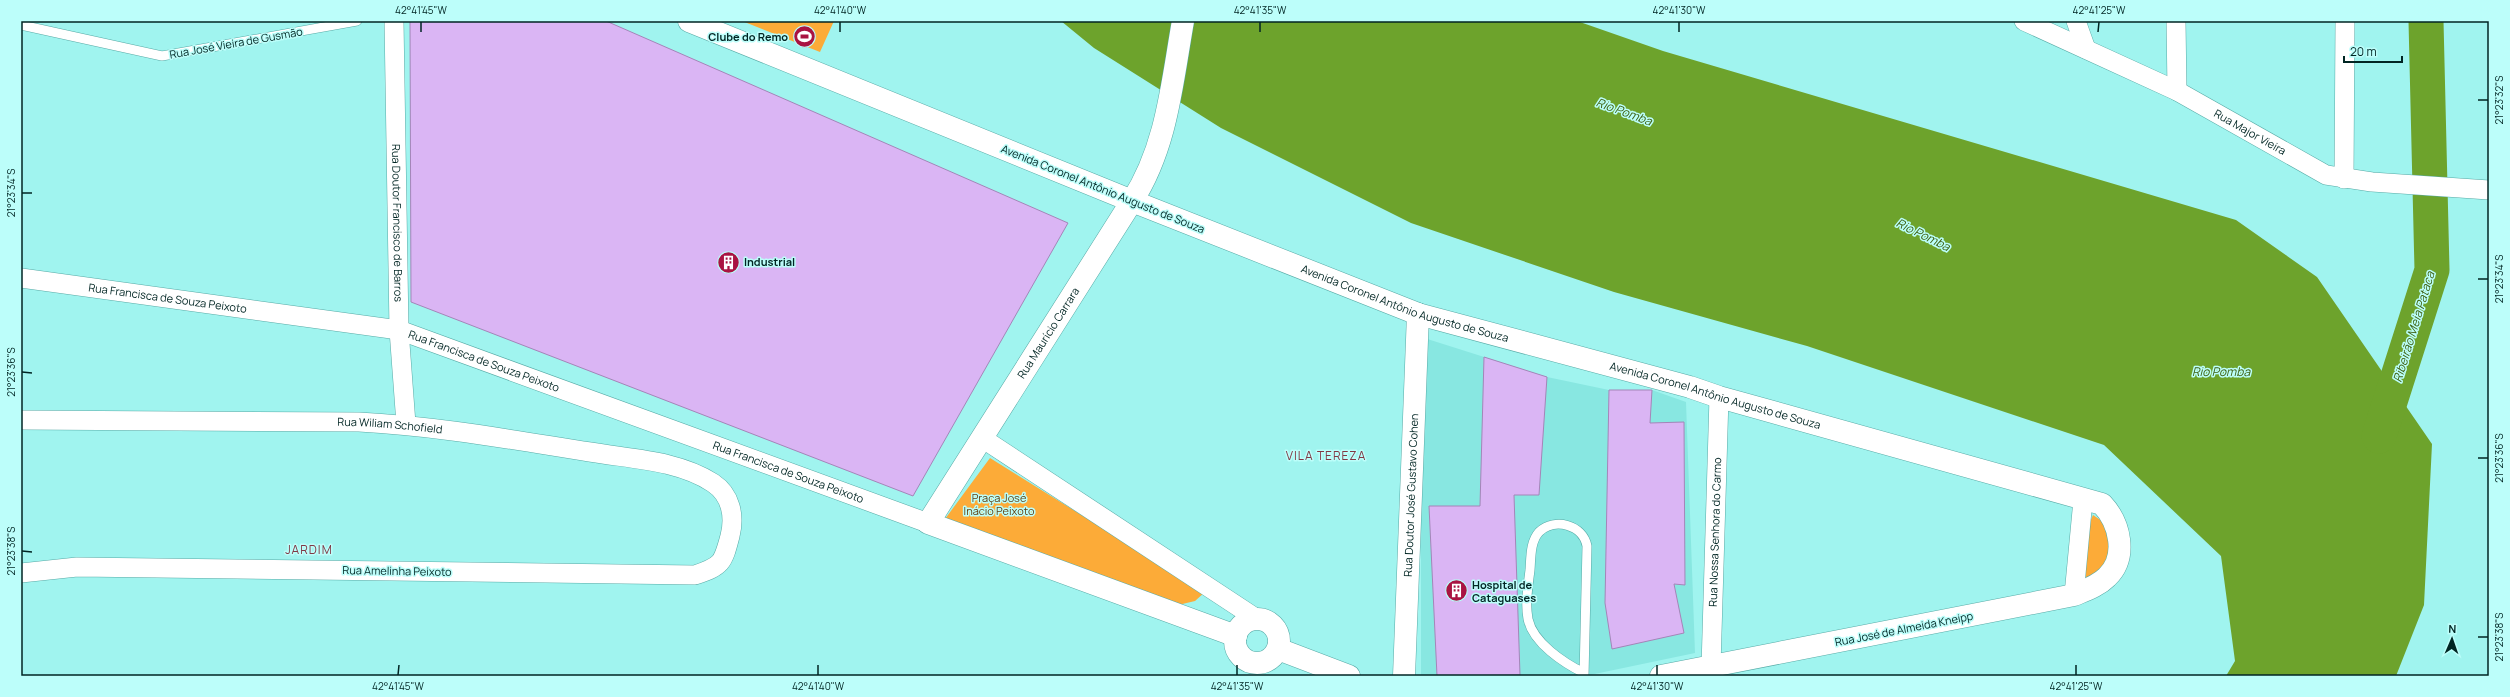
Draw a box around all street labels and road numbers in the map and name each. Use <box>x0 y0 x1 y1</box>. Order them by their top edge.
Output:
street label: Rua José Vieira de Gusmão <box>168 23 304 62</box>
street label: Rua Major Vieira <box>2211 105 2289 158</box>
street label: Avenida Coronel Antônio Augusto de Souza <box>999 141 1207 236</box>
street label: Rua Doutor Francisco de Barros <box>389 144 407 302</box>
street label: Avenida Coronel Antônio Augusto de Souza <box>1299 261 1510 345</box>
street label: Rua Francisca de Souza Peixoto <box>88 279 248 316</box>
street label: Rua Maurício Carrara <box>1013 284 1082 381</box>
street label: Rua Francisca de Souza Peixoto <box>407 326 562 395</box>
street label: Avenida Coronel Antônio Augusto de Souza <box>1608 358 1823 432</box>
street label: Rua Doutor José Gustavo Cohen <box>1400 413 1421 577</box>
street label: Rua Wiliam Schofield <box>337 414 443 437</box>
street label: Rua Francisca de Souza Peixoto <box>711 437 867 506</box>
street label: Rua Nossa Senhora do Carmo <box>1705 457 1724 607</box>
street label: Rua Amelinha Peixoto <box>342 562 452 579</box>
street label: Rua José de Almeida Kneipp <box>1833 608 1975 649</box>

